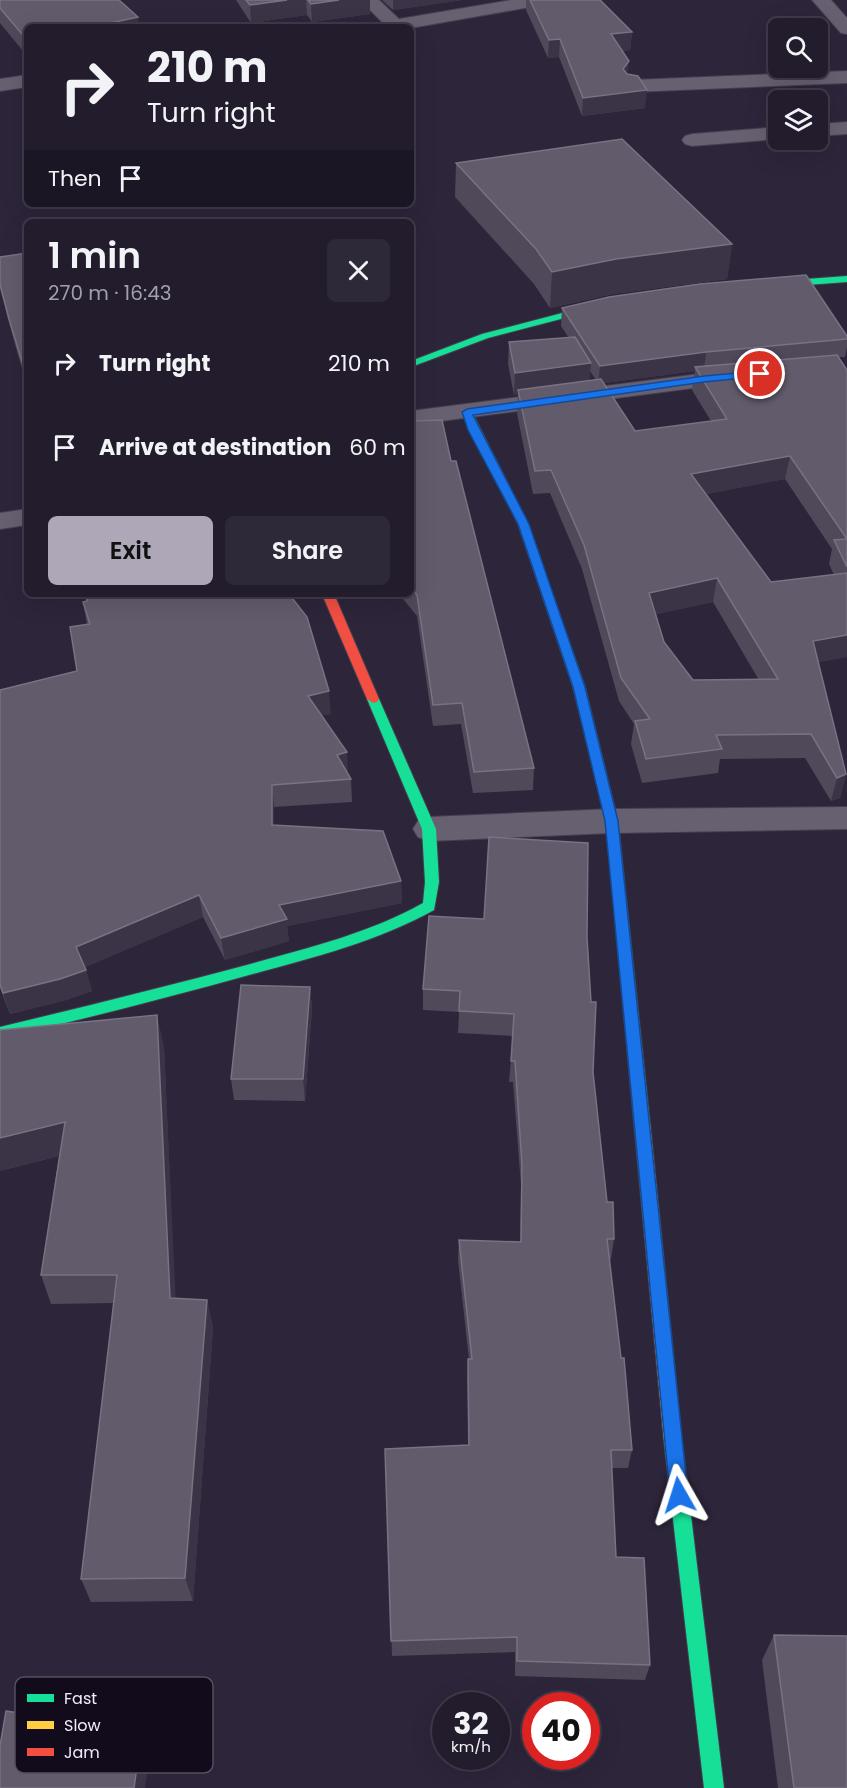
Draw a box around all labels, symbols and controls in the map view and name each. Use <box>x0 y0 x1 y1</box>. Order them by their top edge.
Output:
map controls <box>768 18 828 150</box>
button: search <box>768 18 828 78</box>
text: 210 m <box>147 38 268 97</box>
icon: right <box>48 48 126 126</box>
button: layers <box>768 90 828 150</box>
text: Turn right <box>147 94 276 131</box>
icon: arrive <box>114 162 147 195</box>
text: Then <box>48 163 102 194</box>
text: 1 min <box>48 230 141 281</box>
button: close <box>327 239 390 302</box>
text: 270 m · 16:43 <box>48 279 172 307</box>
icon: right <box>48 347 81 380</box>
text: Turn right <box>99 348 210 379</box>
text: 210 m <box>328 348 390 379</box>
pin <box>734 348 785 399</box>
icon: arrive <box>743 357 776 390</box>
icon: arrive <box>48 431 81 464</box>
text: Arrive at destination <box>99 432 331 463</box>
text: 60 m <box>349 432 406 463</box>
button: Exit <box>48 516 213 585</box>
button: Share <box>225 516 390 585</box>
position arrow <box>647 1463 711 1527</box>
legend <box>15 1677 213 1773</box>
text: Fast <box>64 1687 97 1710</box>
speed limit sign: 40 <box>522 1692 600 1770</box>
text: 32 <box>453 1702 489 1745</box>
text: Slow <box>64 1714 101 1737</box>
text: km/h <box>451 1736 491 1757</box>
text: Jam <box>64 1741 100 1764</box>

